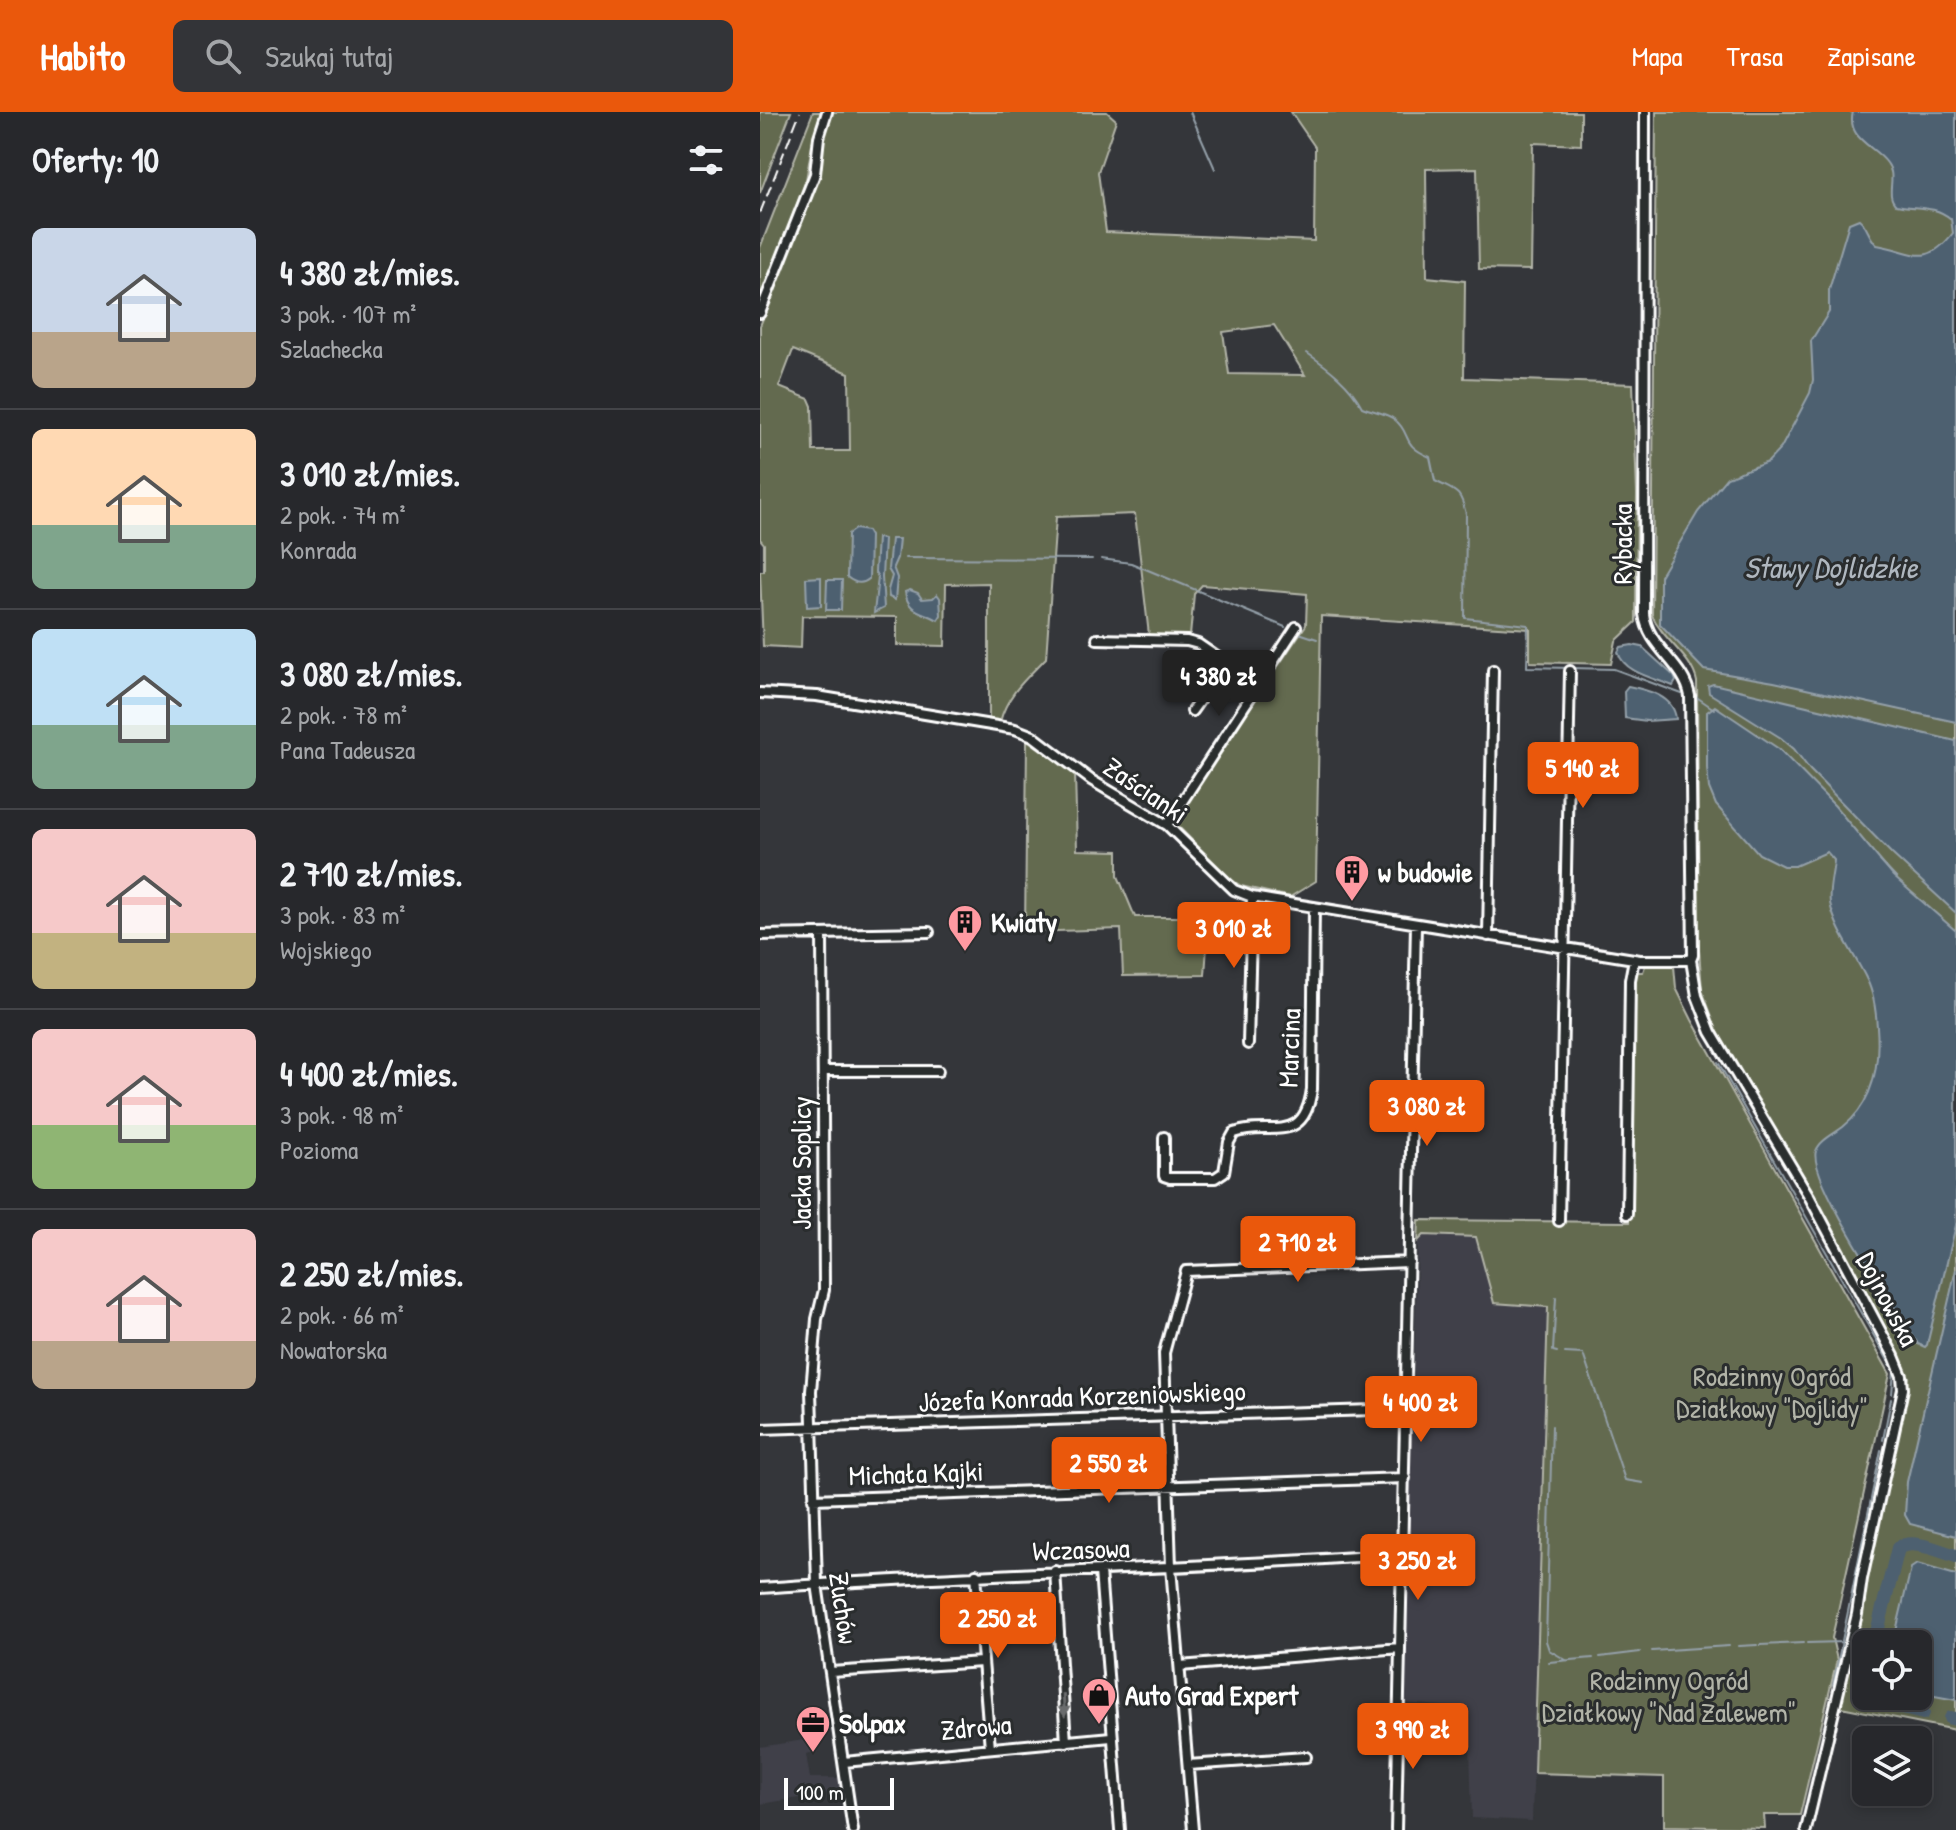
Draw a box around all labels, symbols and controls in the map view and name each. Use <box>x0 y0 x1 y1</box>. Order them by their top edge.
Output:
search box <box>173 20 733 92</box>
text: Habito <box>40 30 125 82</box>
icon: search <box>201 34 245 78</box>
text: Szukaj tutaj <box>265 36 393 76</box>
text: Mapa <box>1632 37 1682 75</box>
text: Trasa <box>1726 37 1783 75</box>
text: Zapisane <box>1827 37 1916 75</box>
text: Oferty: 10 <box>32 137 159 183</box>
icon: filters <box>684 138 728 182</box>
text: 4 380 zł/mies. <box>280 250 460 296</box>
icon: home <box>96 260 192 356</box>
text: 3 pok. · 107 m² <box>280 296 416 331</box>
text: Szlachecka <box>280 331 383 366</box>
text: 3 010 zł/mies. <box>280 451 460 497</box>
icon: home <box>96 461 192 557</box>
text: 2 pok. · 74 m² <box>280 497 406 532</box>
street label: Rybacka <box>1603 504 1641 584</box>
text: Konrada <box>280 532 356 567</box>
water label: Stawy Dojlidzkie <box>1744 547 1919 588</box>
pin: 4 380 zł <box>1136 650 1302 718</box>
text: 3 080 zł/mies. <box>280 651 463 697</box>
text: 4 380 zł <box>1180 658 1258 693</box>
icon: home <box>96 661 192 757</box>
text: 2 pok. · 78 m² <box>280 697 407 732</box>
text: Pana Tadeusza <box>280 732 415 767</box>
pin: 5 140 zł <box>1500 742 1666 810</box>
street label: Zaścianki <box>1096 748 1196 832</box>
text: 5 140 zł <box>1546 750 1620 785</box>
text: 2 710 zł/mies. <box>280 851 462 897</box>
building icon: w budowie <box>1333 853 1371 903</box>
place label: w budowie <box>1378 853 1474 891</box>
icon: home <box>96 861 192 957</box>
text: 3 pok. · 83 m² <box>280 897 405 932</box>
pin: 3 010 zł <box>1151 902 1317 970</box>
building icon: Kwiaty <box>946 903 984 953</box>
place label: Kwiaty <box>991 903 1057 942</box>
text: 3 010 zł <box>1195 910 1273 945</box>
text: Wojskiego <box>280 932 372 967</box>
street label: Marcina <box>1269 1008 1309 1088</box>
text: 4 400 zł/mies. <box>280 1051 458 1097</box>
icon: home <box>96 1061 192 1157</box>
pin: 3 080 zł <box>1344 1080 1510 1148</box>
text: 3 080 zł <box>1387 1088 1467 1123</box>
street label: Jacka Soplicy <box>782 1096 820 1230</box>
text: 3 pok. · 98 m² <box>280 1097 403 1132</box>
text: Pozioma <box>280 1132 358 1167</box>
pin: 2 710 zł <box>1215 1216 1381 1284</box>
text: 2 710 zł <box>1258 1224 1338 1259</box>
street label: Dojnowska <box>1847 1245 1929 1353</box>
text: 2 250 zł/mies. <box>280 1251 464 1297</box>
icon: home <box>96 1261 192 1357</box>
text: 2 pok. · 66 m² <box>280 1297 404 1332</box>
text: Nowatorska <box>280 1332 387 1367</box>
park label: Rodzinny Ogród Działkowy "Dojlidy" <box>1676 1357 1868 1427</box>
street label: Józefa Konrada Korzeniowskiego <box>918 1371 1246 1421</box>
pin: 4 400 zł <box>1338 1376 1504 1444</box>
text: 4 400 zł <box>1383 1384 1459 1419</box>
pin: 2 550 zł <box>1026 1437 1192 1505</box>
text: 2 550 zł <box>1070 1445 1148 1480</box>
street label: Michała Kajki <box>848 1452 984 1494</box>
street label: Wczasowa <box>1032 1528 1130 1570</box>
pin: 3 250 zł <box>1335 1534 1501 1602</box>
text: 3 250 zł <box>1378 1542 1458 1577</box>
street label: Zuchów <box>820 1570 868 1646</box>
pin: 2 250 zł <box>915 1592 1081 1660</box>
text: 2 250 zł <box>958 1600 1038 1635</box>
map controls <box>1852 1630 1932 1806</box>
button: locate <box>1852 1630 1932 1710</box>
park label: Rodzinny Ogród Działkowy "Nad Zalewem" <box>1542 1661 1796 1731</box>
shop icon: Auto Grad Expert <box>1080 1676 1118 1726</box>
place label: Auto Grad Expert <box>1125 1676 1300 1715</box>
one-way arrow <box>1058 1693 1071 1718</box>
pin: 3 990 zł <box>1330 1703 1496 1771</box>
office icon: Solpax <box>794 1704 832 1754</box>
place label: Solpax <box>839 1704 906 1743</box>
street label: Zdrowa <box>939 1705 1013 1749</box>
text: 3 990 zł <box>1375 1711 1451 1746</box>
button: layers <box>1852 1726 1932 1806</box>
scale bar <box>784 1774 894 1810</box>
text: 100 m <box>796 1777 844 1807</box>

